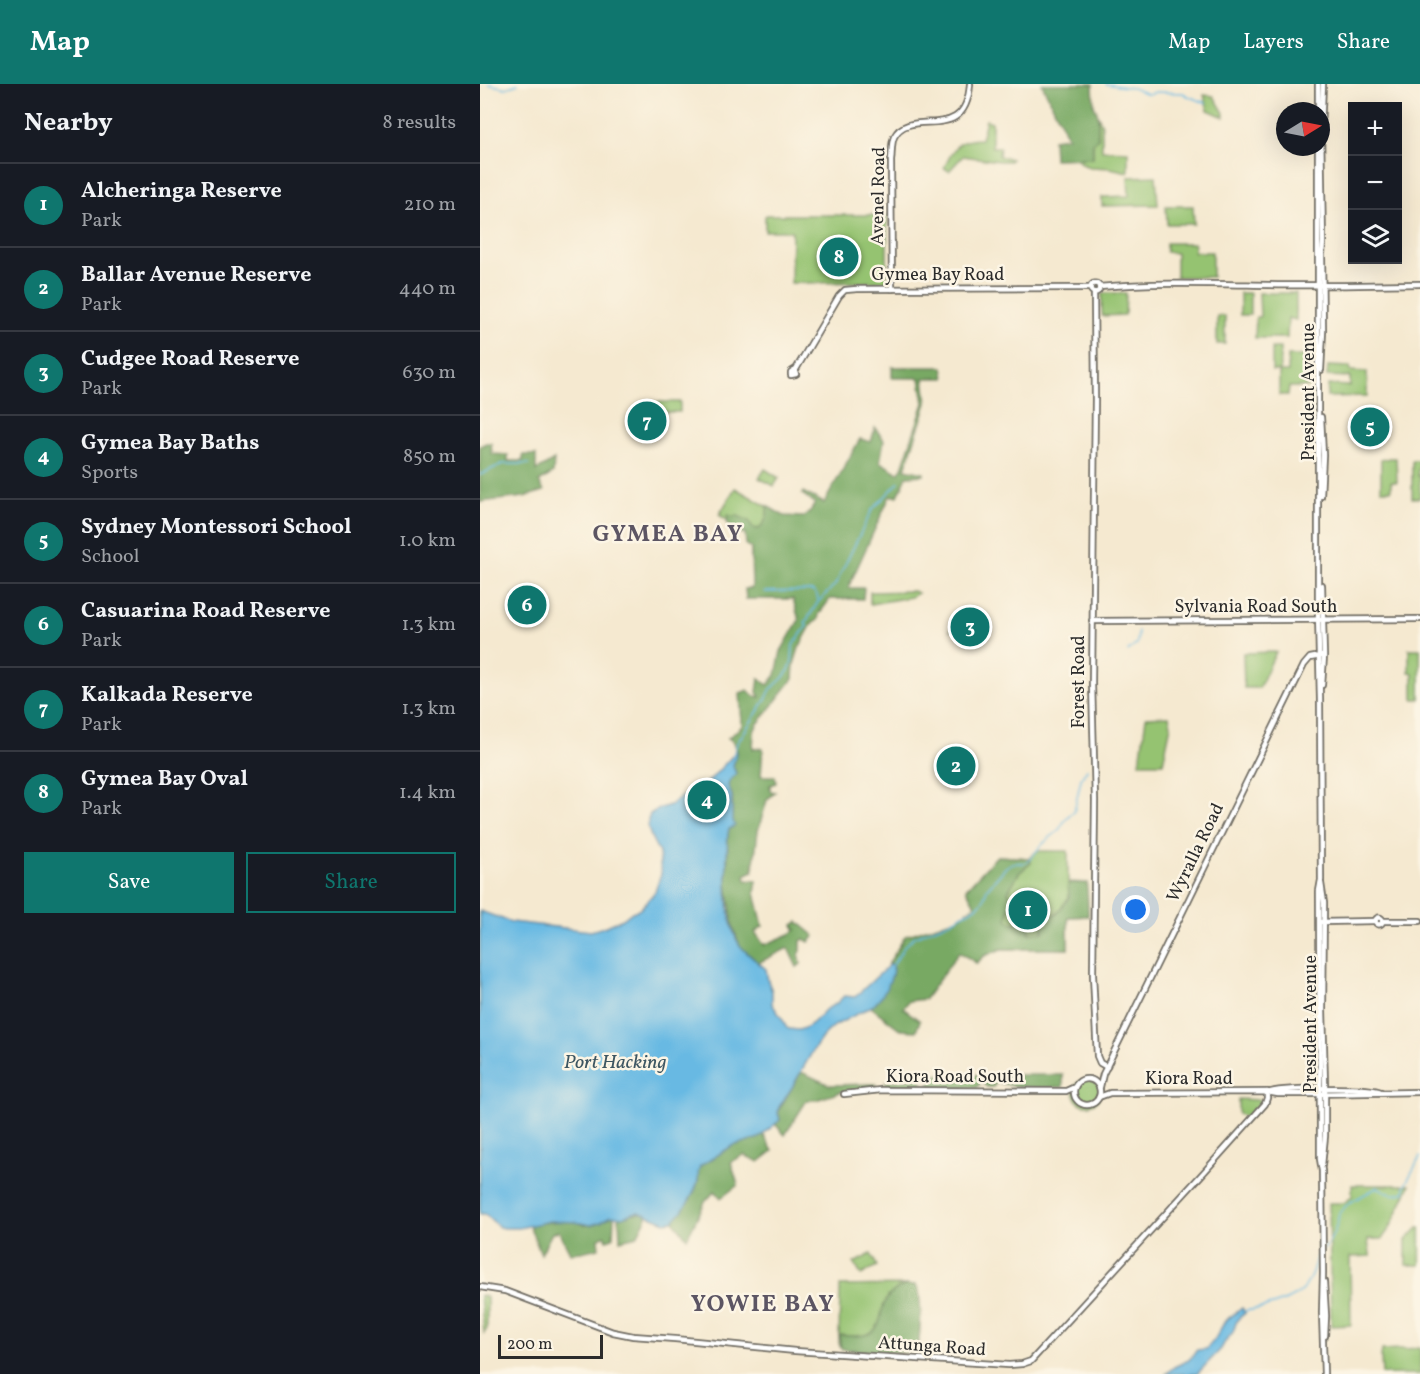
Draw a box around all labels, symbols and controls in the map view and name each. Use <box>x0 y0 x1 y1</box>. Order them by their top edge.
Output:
text: Map <box>30 23 90 62</box>
text: Map <box>1168 28 1210 57</box>
text: Layers <box>1243 28 1304 57</box>
text: Share <box>1337 28 1390 57</box>
north arrow <box>1276 102 1330 156</box>
map controls <box>1348 102 1402 264</box>
button: + <box>1348 102 1402 156</box>
text: Nearby <box>24 105 113 141</box>
text: 8 results <box>383 109 456 137</box>
street label: Avenel Road <box>866 147 892 245</box>
button: − <box>1348 156 1402 210</box>
text: Alcheringa Reserve <box>81 176 282 207</box>
text: 1 <box>39 191 48 219</box>
text: 210 m <box>404 191 456 219</box>
text: Park <box>81 207 122 235</box>
button: layers <box>1348 210 1402 264</box>
pin: 8 <box>820 234 858 279</box>
text: Ballar Avenue Reserve <box>81 260 311 291</box>
street label: Gymea Bay Road <box>871 263 1005 288</box>
text: 2 <box>38 275 49 303</box>
text: 440 m <box>399 275 456 303</box>
text: Park <box>81 291 122 319</box>
street label: President Avenue <box>1297 323 1322 461</box>
text: Cudgee Road Reserve <box>81 344 300 375</box>
text: 3 <box>38 359 49 387</box>
text: 630 m <box>403 359 456 387</box>
text: Park <box>81 375 122 403</box>
pin: 7 <box>628 398 666 444</box>
pin: 5 <box>1350 404 1390 450</box>
text: Gymea Bay Baths <box>81 428 259 459</box>
text: 4 <box>37 443 50 471</box>
text: 850 m <box>403 443 456 471</box>
text: Sports <box>81 459 138 487</box>
text: Sydney Montessori School <box>81 512 352 543</box>
district label: GYMEA BAY <box>592 518 744 552</box>
text: 5 <box>39 527 48 555</box>
text: 1.0 km <box>399 527 456 555</box>
text: School <box>81 543 139 571</box>
pin: 6 <box>508 582 546 628</box>
street label: Sylvania Road South <box>1174 595 1338 620</box>
text: Casuarina Road Reserve <box>81 596 331 627</box>
pin: 3 <box>950 604 990 650</box>
text: 6 <box>38 611 49 639</box>
text: 1.3 km <box>401 611 456 639</box>
text: Park <box>81 627 122 655</box>
street label: Forest Road <box>1067 635 1092 729</box>
text: Kalkada Reserve <box>81 680 253 711</box>
text: 7 <box>39 695 48 723</box>
text: 1.3 km <box>401 695 456 723</box>
text: Park <box>81 711 122 739</box>
pin: 2 <box>936 744 976 788</box>
text: Gymea Bay Oval <box>81 764 248 795</box>
pin: 4 <box>688 778 726 822</box>
text: 8 <box>38 779 49 807</box>
text: 1.4 km <box>399 779 456 807</box>
text: Park <box>81 795 122 823</box>
street label: Wyralla Road <box>1161 799 1231 907</box>
button: Save <box>24 852 234 913</box>
button: Share <box>246 852 456 913</box>
pin: 1 <box>1008 888 1048 932</box>
your location <box>1121 895 1150 924</box>
street label: President Avenue <box>1299 955 1324 1093</box>
water label: Port Hacking <box>564 1049 666 1077</box>
street label: Kiora Road South <box>886 1065 1024 1090</box>
street label: Kiora Road <box>1145 1067 1233 1092</box>
district label: YOWIE BAY <box>691 1288 835 1322</box>
street label: Attunga Road <box>877 1331 987 1363</box>
scale bar <box>498 1332 603 1360</box>
text: 200 m <box>507 1334 552 1356</box>

